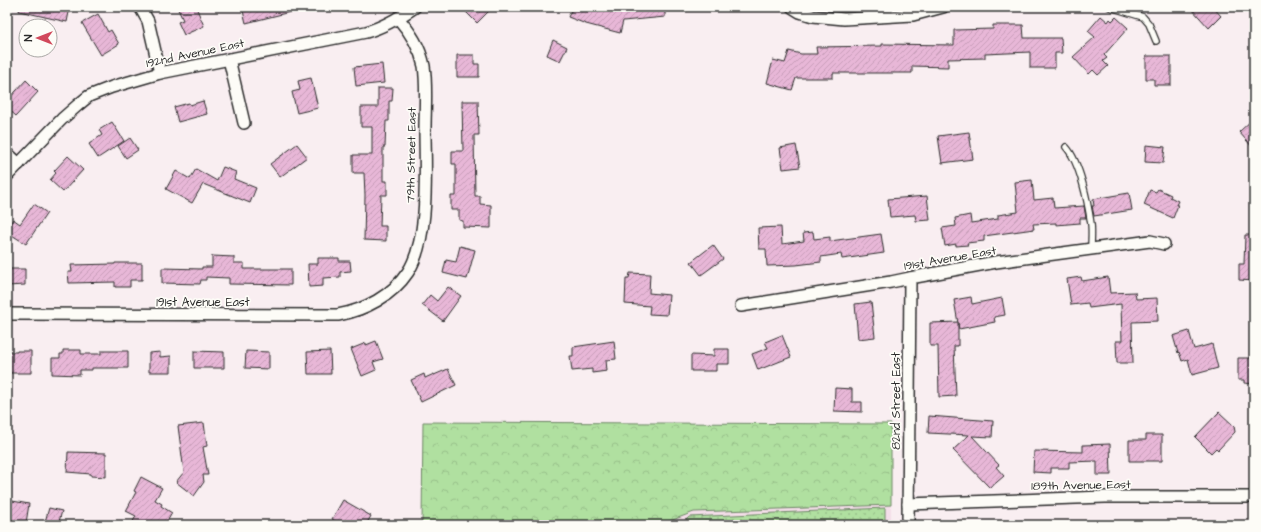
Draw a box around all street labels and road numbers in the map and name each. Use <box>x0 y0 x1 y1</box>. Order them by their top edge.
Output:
street label: 192nd Avenue East <box>144 35 246 72</box>
street label: 79th Street East <box>402 107 421 203</box>
street label: 191st Avenue East <box>903 242 998 275</box>
street label: 191st Avenue East <box>156 294 250 311</box>
street label: 82nd Street East <box>888 352 905 450</box>
street label: 189th Avenue East <box>1031 476 1131 495</box>

